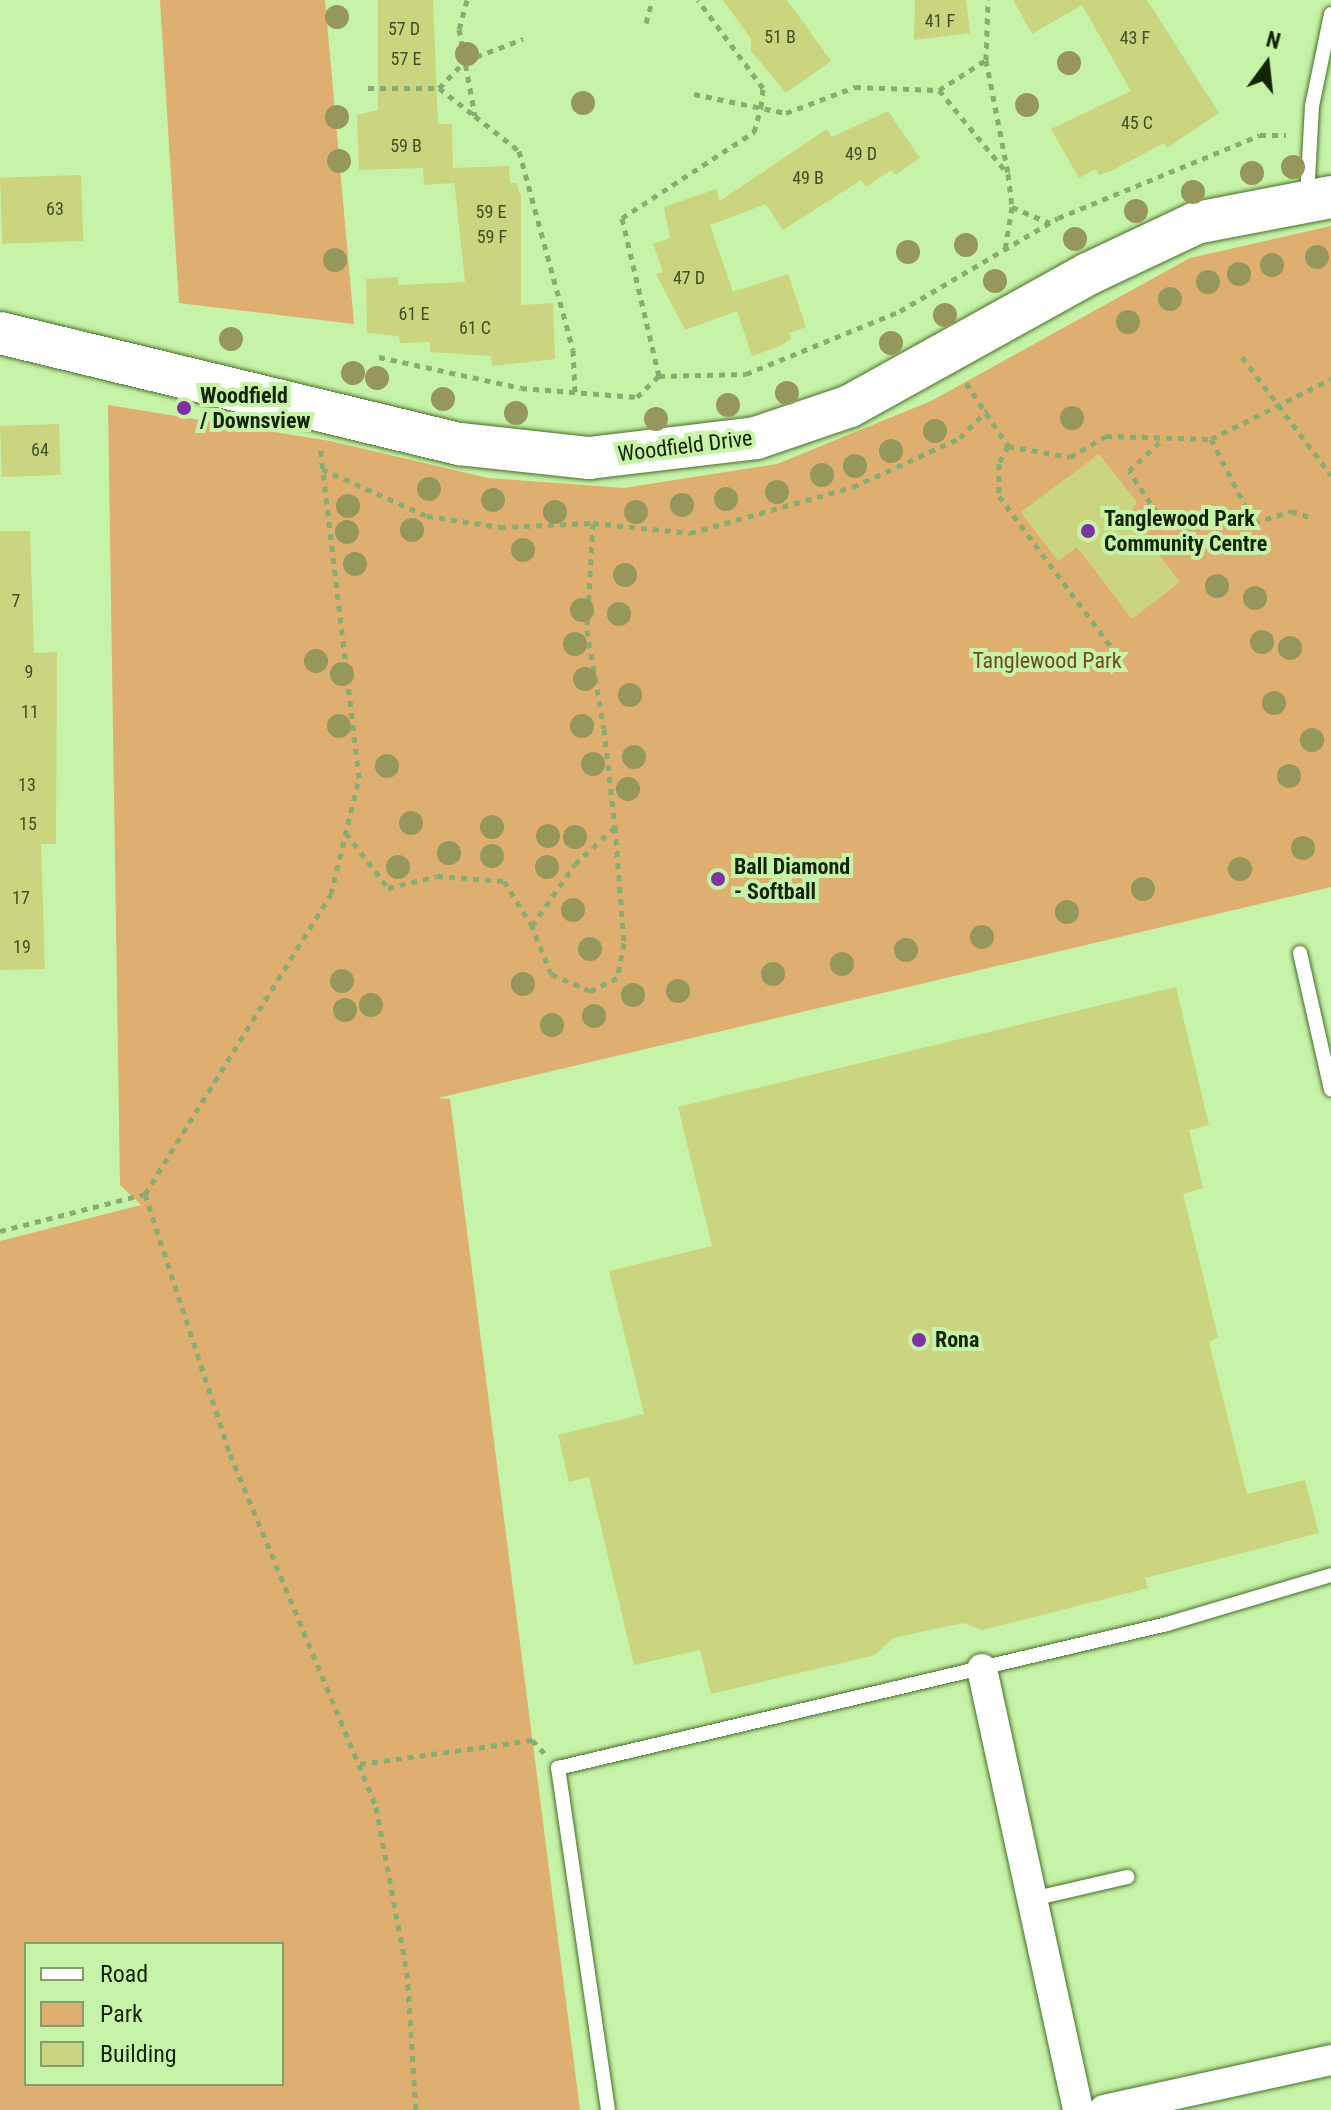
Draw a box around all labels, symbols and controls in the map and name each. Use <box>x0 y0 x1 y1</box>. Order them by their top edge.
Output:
house number: 41 F <box>925 10 955 32</box>
house number: 57 D <box>388 18 420 40</box>
north arrow <box>1227 24 1307 104</box>
house number: 51 B <box>764 26 796 48</box>
house number: 43 F <box>1120 27 1150 49</box>
text: N <box>1264 27 1283 54</box>
house number: 57 E <box>391 48 421 70</box>
house number: 45 C <box>1121 112 1153 134</box>
house number: 59 B <box>390 135 422 157</box>
house number: 49 D <box>845 143 877 165</box>
house number: 49 B <box>792 167 824 189</box>
house number: 63 <box>46 198 64 220</box>
house number: 59 E <box>476 201 506 223</box>
house number: 59 F <box>477 226 507 248</box>
house number: 47 D <box>673 267 705 289</box>
house number: 61 E <box>399 303 429 325</box>
house number: 61 C <box>459 317 491 339</box>
place label: Woodfield / Downsview <box>200 382 310 434</box>
marker: Woodfield / Downsview <box>175 399 193 417</box>
street label: Woodfield Drive <box>616 425 754 467</box>
house number: 64 <box>31 439 49 461</box>
place label: Tanglewood Park Community Centre <box>1104 505 1267 556</box>
marker: Tanglewood Park Community Centre <box>1079 522 1097 540</box>
house number: 7 <box>12 590 20 612</box>
park label: Tanglewood Park <box>972 648 1122 674</box>
house number: 9 <box>25 661 33 683</box>
house number: 11 <box>21 701 39 723</box>
house number: 13 <box>18 774 36 796</box>
house number: 15 <box>19 813 37 835</box>
place label: Ball Diamond - Softball <box>734 853 850 904</box>
marker: Ball Diamond - Softball <box>709 870 727 888</box>
house number: 17 <box>12 887 30 909</box>
house number: 19 <box>13 936 31 958</box>
place label: Rona <box>935 1327 979 1353</box>
marker: Rona <box>910 1331 928 1349</box>
legend <box>24 1942 284 2086</box>
text: Road <box>100 1960 148 1988</box>
text: Park <box>100 2000 143 2028</box>
text: Building <box>100 2040 177 2068</box>

